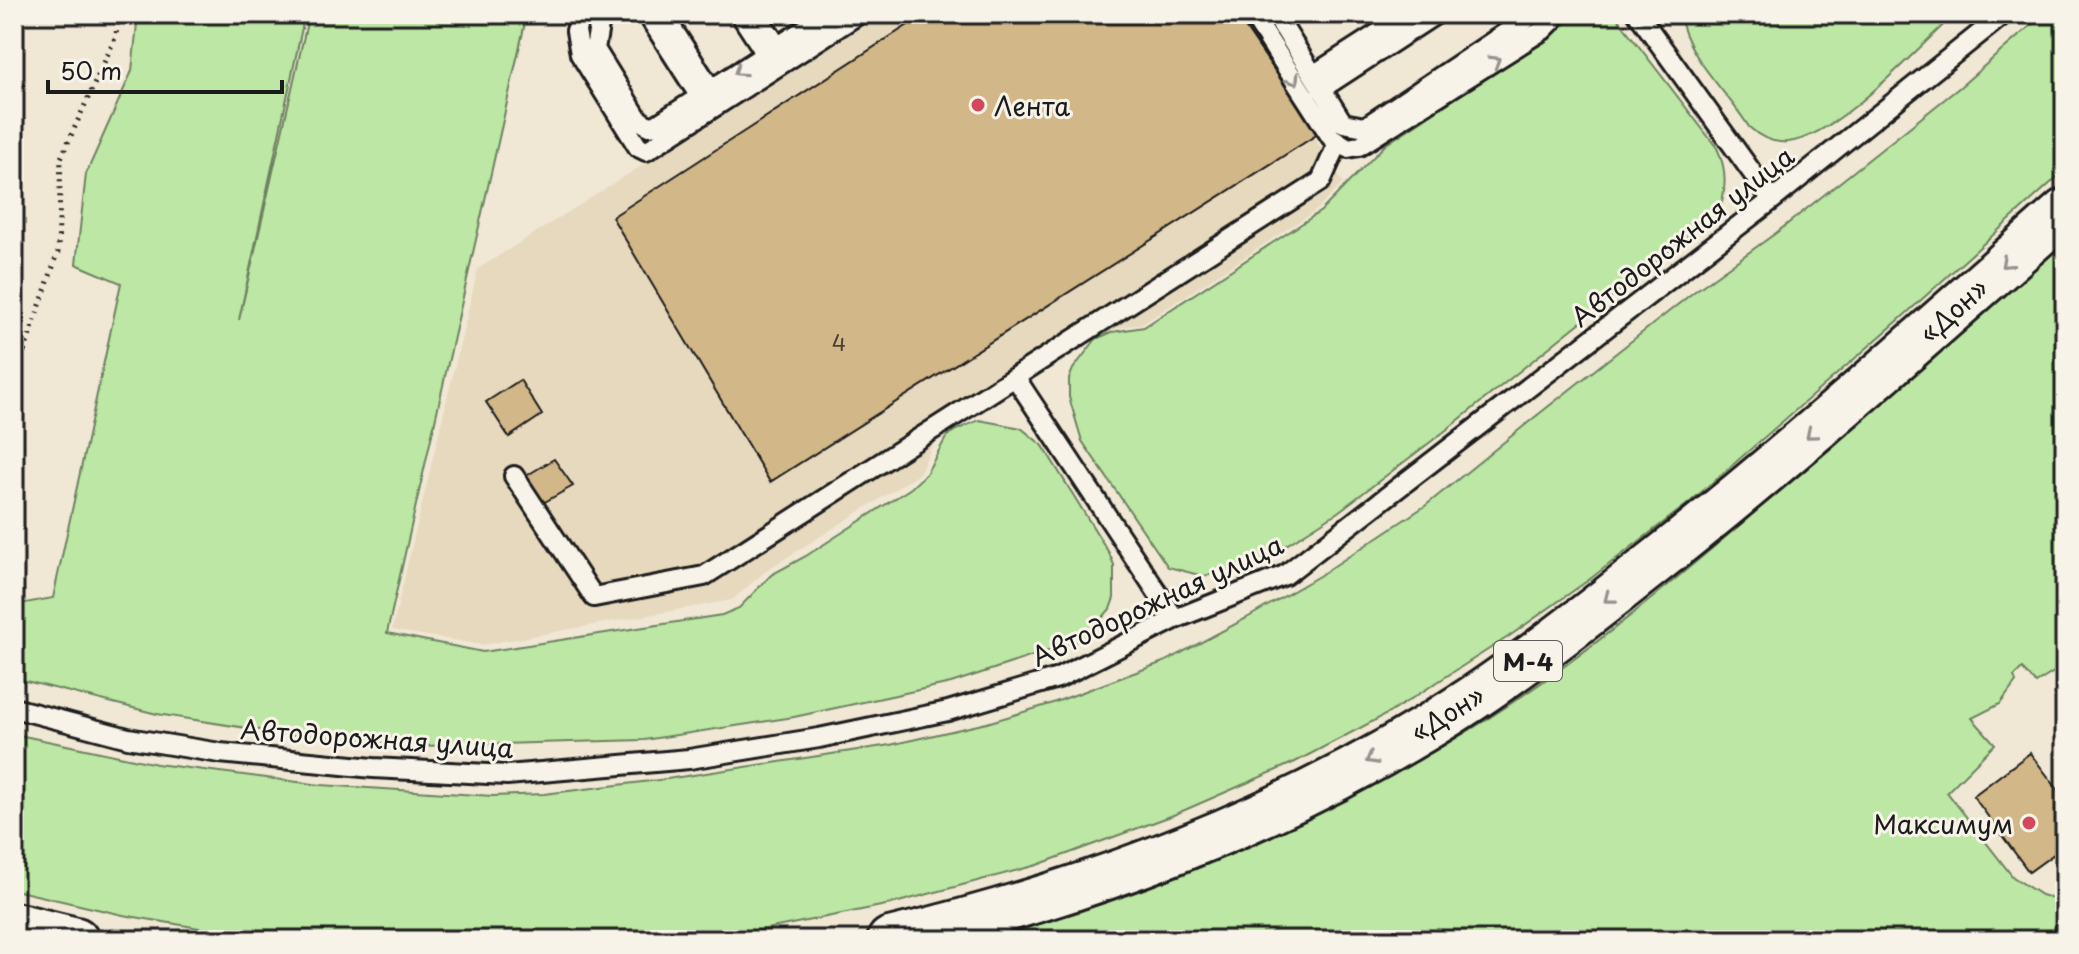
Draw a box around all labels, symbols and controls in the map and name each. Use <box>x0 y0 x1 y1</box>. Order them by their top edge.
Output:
scale bar <box>48 44 282 94</box>
text: 50 m <box>60 52 122 88</box>
one-way arrow <box>1486 55 1500 70</box>
one-way arrow <box>734 62 748 77</box>
one-way arrow <box>1284 71 1299 85</box>
place label: Лента <box>994 86 1070 125</box>
marker: Лента <box>969 96 987 114</box>
street label: Автодорожная улица <box>1562 136 1802 336</box>
one-way arrow <box>2001 253 2016 268</box>
street label: «Дон» <box>1910 269 1996 351</box>
house number: 4 <box>832 325 846 358</box>
one-way arrow <box>1806 424 1820 439</box>
street label: Автодорожная улица <box>1025 524 1290 676</box>
one-way arrow <box>1603 589 1618 603</box>
road number: М-4 <box>1494 641 1562 681</box>
street label: «Дон» <box>1403 675 1491 751</box>
street label: Автодорожная улица <box>239 709 516 767</box>
one-way arrow <box>1365 749 1379 765</box>
place label: Максимум <box>1873 804 2013 843</box>
marker: Максимум <box>2020 814 2038 832</box>

